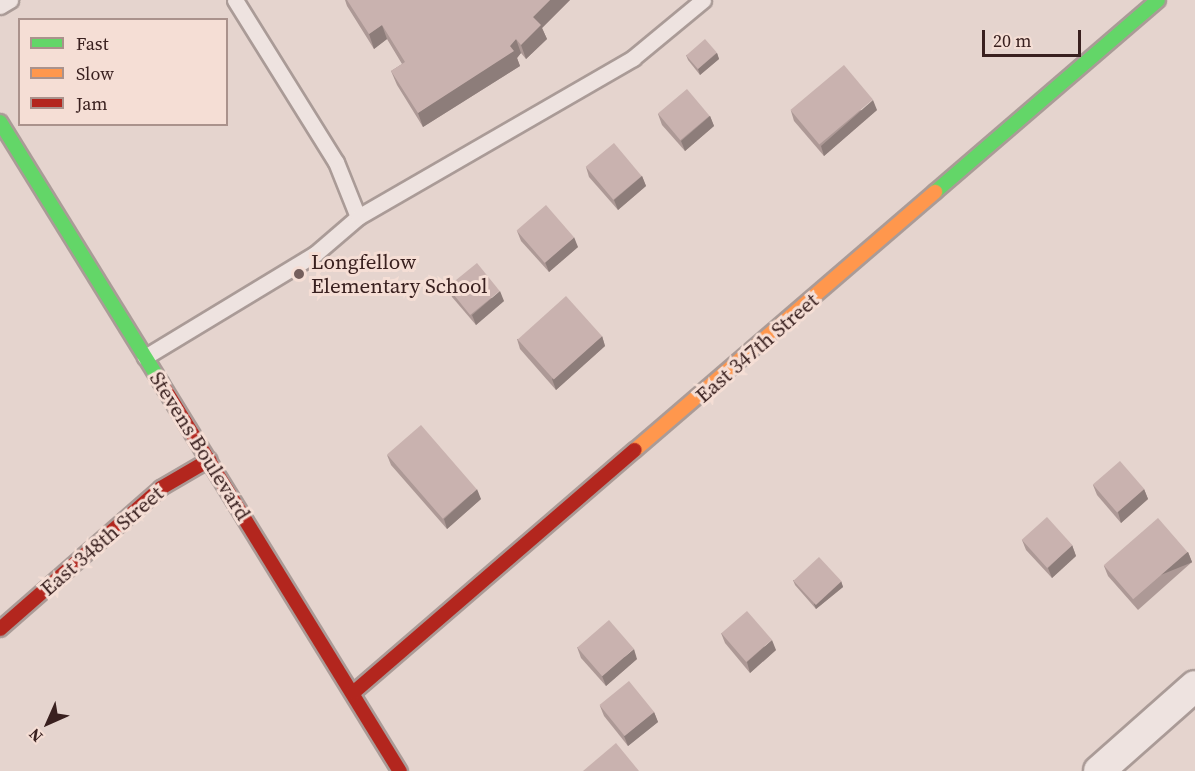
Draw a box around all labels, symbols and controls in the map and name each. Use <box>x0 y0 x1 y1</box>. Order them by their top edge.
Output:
legend <box>18 18 228 126</box>
scale bar <box>985 18 1084 56</box>
text: 20 m <box>993 28 1031 53</box>
text: Fast <box>76 31 109 56</box>
text: Slow <box>76 61 114 86</box>
text: Jam <box>76 91 108 116</box>
place label: Longfellow Elementary School <box>311 249 488 299</box>
marker: Longfellow Elementary School <box>292 267 306 281</box>
street label: East 347th Street <box>691 288 823 408</box>
street label: Stevens Boulevard <box>144 367 256 525</box>
street label: East 348th Street <box>36 481 168 601</box>
north arrow <box>18 693 78 753</box>
text: N <box>23 724 47 748</box>

